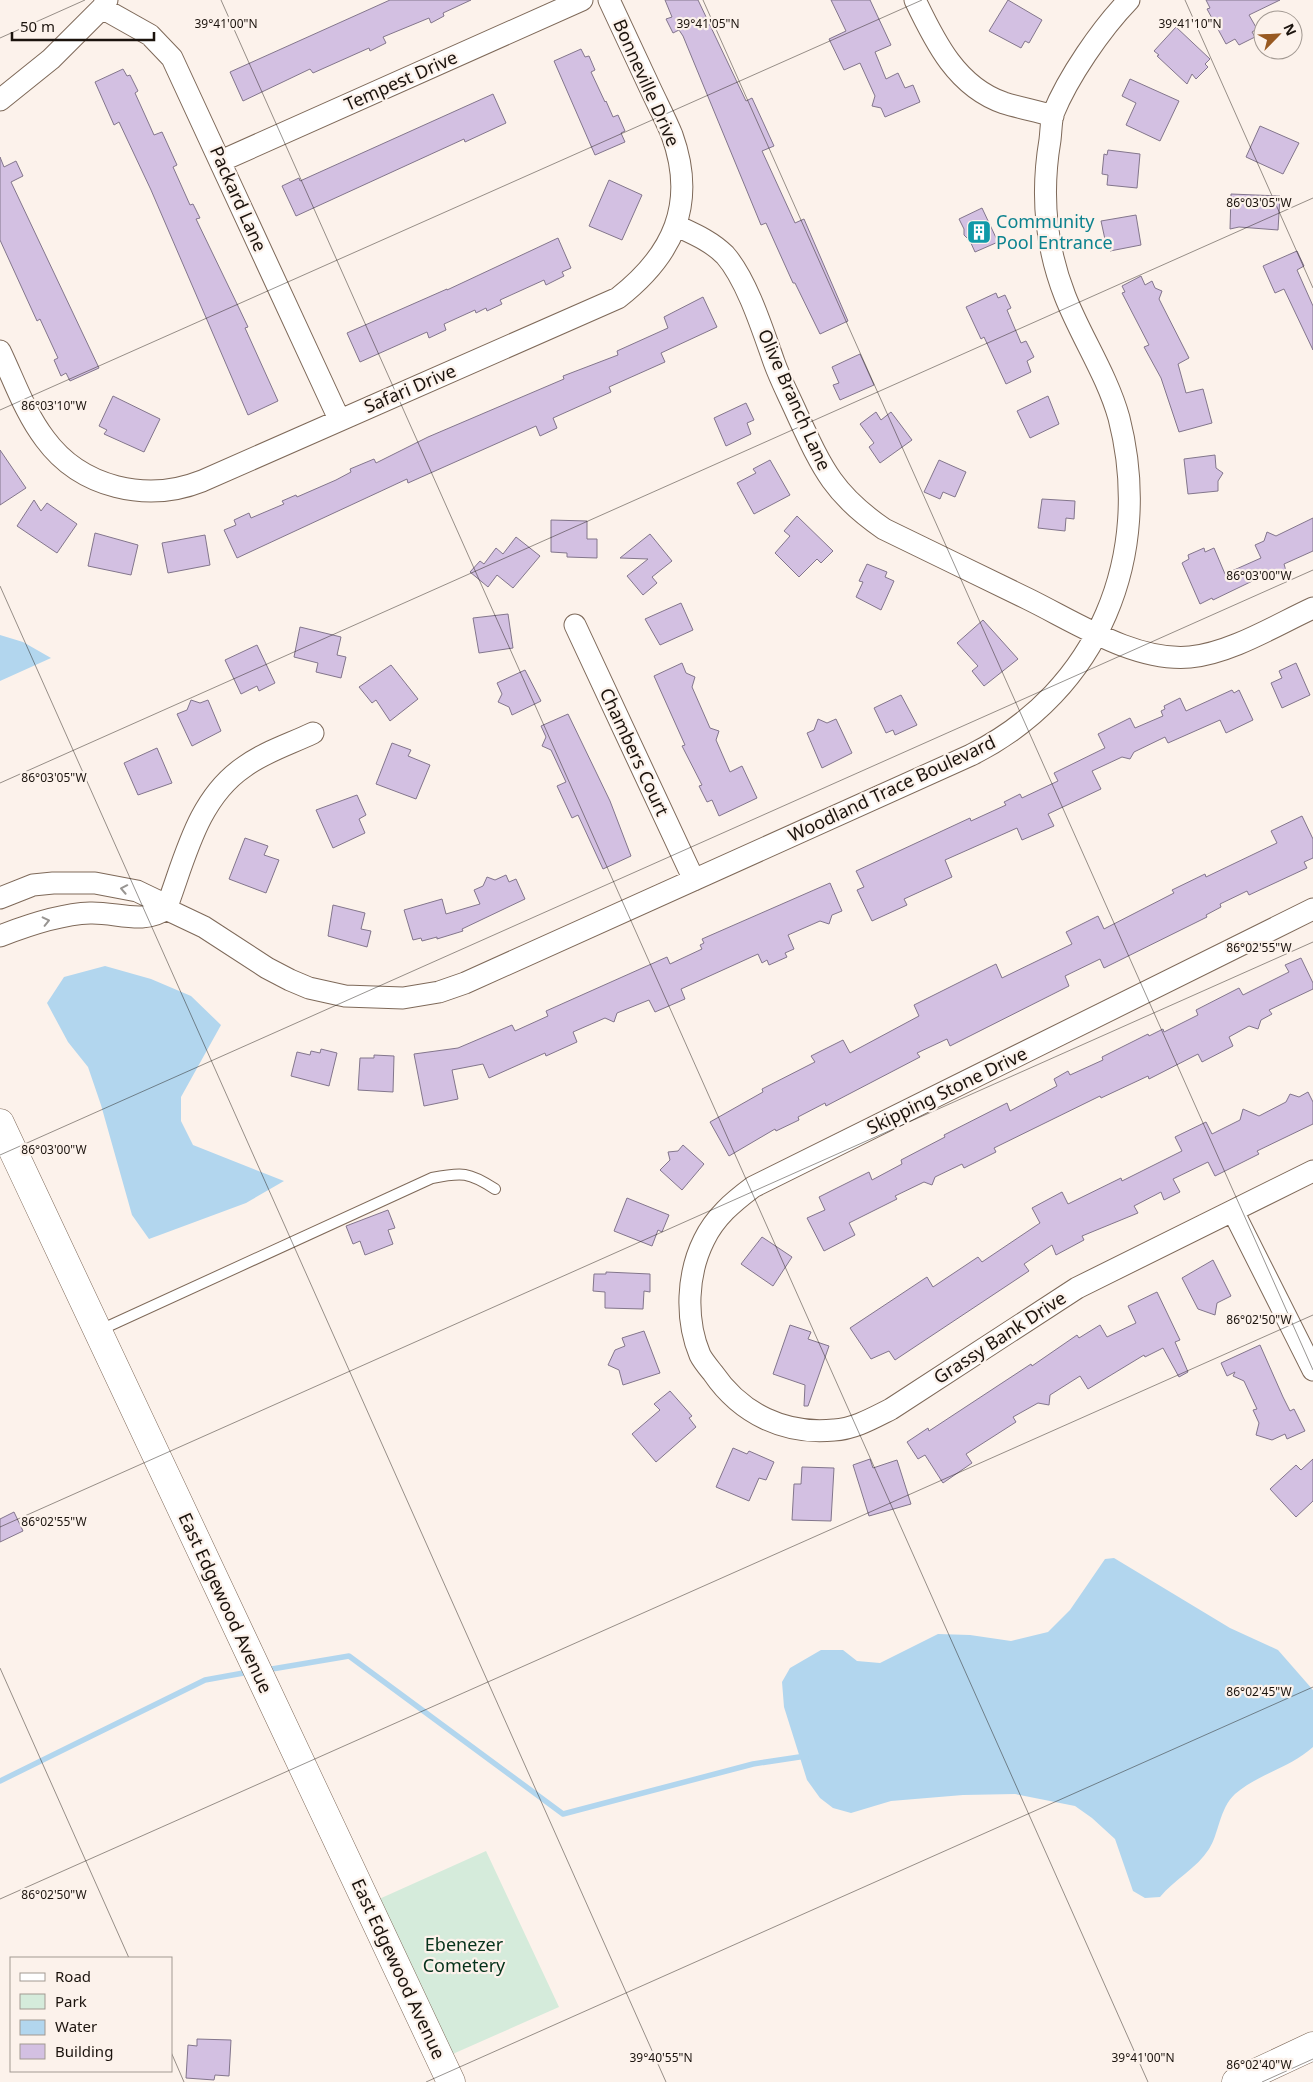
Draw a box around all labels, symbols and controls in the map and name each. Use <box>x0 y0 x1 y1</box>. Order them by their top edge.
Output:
scale bar <box>12 10 155 42</box>
north arrow <box>1253 10 1303 60</box>
text: 39°41'00"N <box>194 15 258 32</box>
street label: Bonneville Drive <box>608 15 686 150</box>
text: 39°41'05"N <box>676 15 740 32</box>
text: 39°41'10"N <box>1158 15 1222 32</box>
text: 50 m <box>20 16 55 36</box>
text: N <box>1279 20 1301 39</box>
street label: Tempest Drive <box>340 44 461 116</box>
street label: Packard Lane <box>205 142 273 255</box>
text: 86°03'05"W <box>1226 194 1292 211</box>
place label: Community Pool Entrance <box>996 209 1113 254</box>
building icon: Community Pool Entrance <box>966 219 992 245</box>
street label: Olive Branch Lane <box>753 325 837 474</box>
street label: Safari Drive <box>360 358 459 418</box>
text: 86°03'10"W <box>21 397 87 414</box>
text: 86°03'00"W <box>1226 567 1292 584</box>
street label: Chambers Court <box>595 684 675 820</box>
street label: Woodland Trace Boulevard <box>784 729 999 847</box>
text: 86°03'05"W <box>21 769 87 786</box>
one-way arrow <box>119 884 128 894</box>
one-way arrow <box>42 916 51 927</box>
text: 86°02'55"W <box>1226 939 1292 956</box>
street label: Skipping Stone Drive <box>862 1041 1031 1139</box>
text: 86°03'00"W <box>21 1141 87 1158</box>
street label: Grassy Bank Drive <box>929 1285 1070 1389</box>
text: 86°02'50"W <box>1226 1311 1292 1328</box>
street label: East Edgewood Avenue <box>173 1508 278 1697</box>
text: 86°02'55"W <box>21 1513 87 1530</box>
text: 86°02'45"W <box>1226 1683 1292 1700</box>
street label: East Edgewood Avenue <box>346 1874 451 2063</box>
text: 86°02'50"W <box>21 1886 87 1903</box>
park label: Ebenezer Cometery <box>423 1932 506 1977</box>
legend <box>10 1957 172 2072</box>
text: Road <box>55 1966 91 1986</box>
text: Park <box>55 1991 87 2011</box>
text: Water <box>55 2016 97 2036</box>
text: Building <box>55 2041 113 2061</box>
text: 39°40'55"N <box>629 2049 693 2066</box>
text: 39°41'00"N <box>1111 2049 1175 2066</box>
text: 86°02'40"W <box>1226 2056 1292 2073</box>

